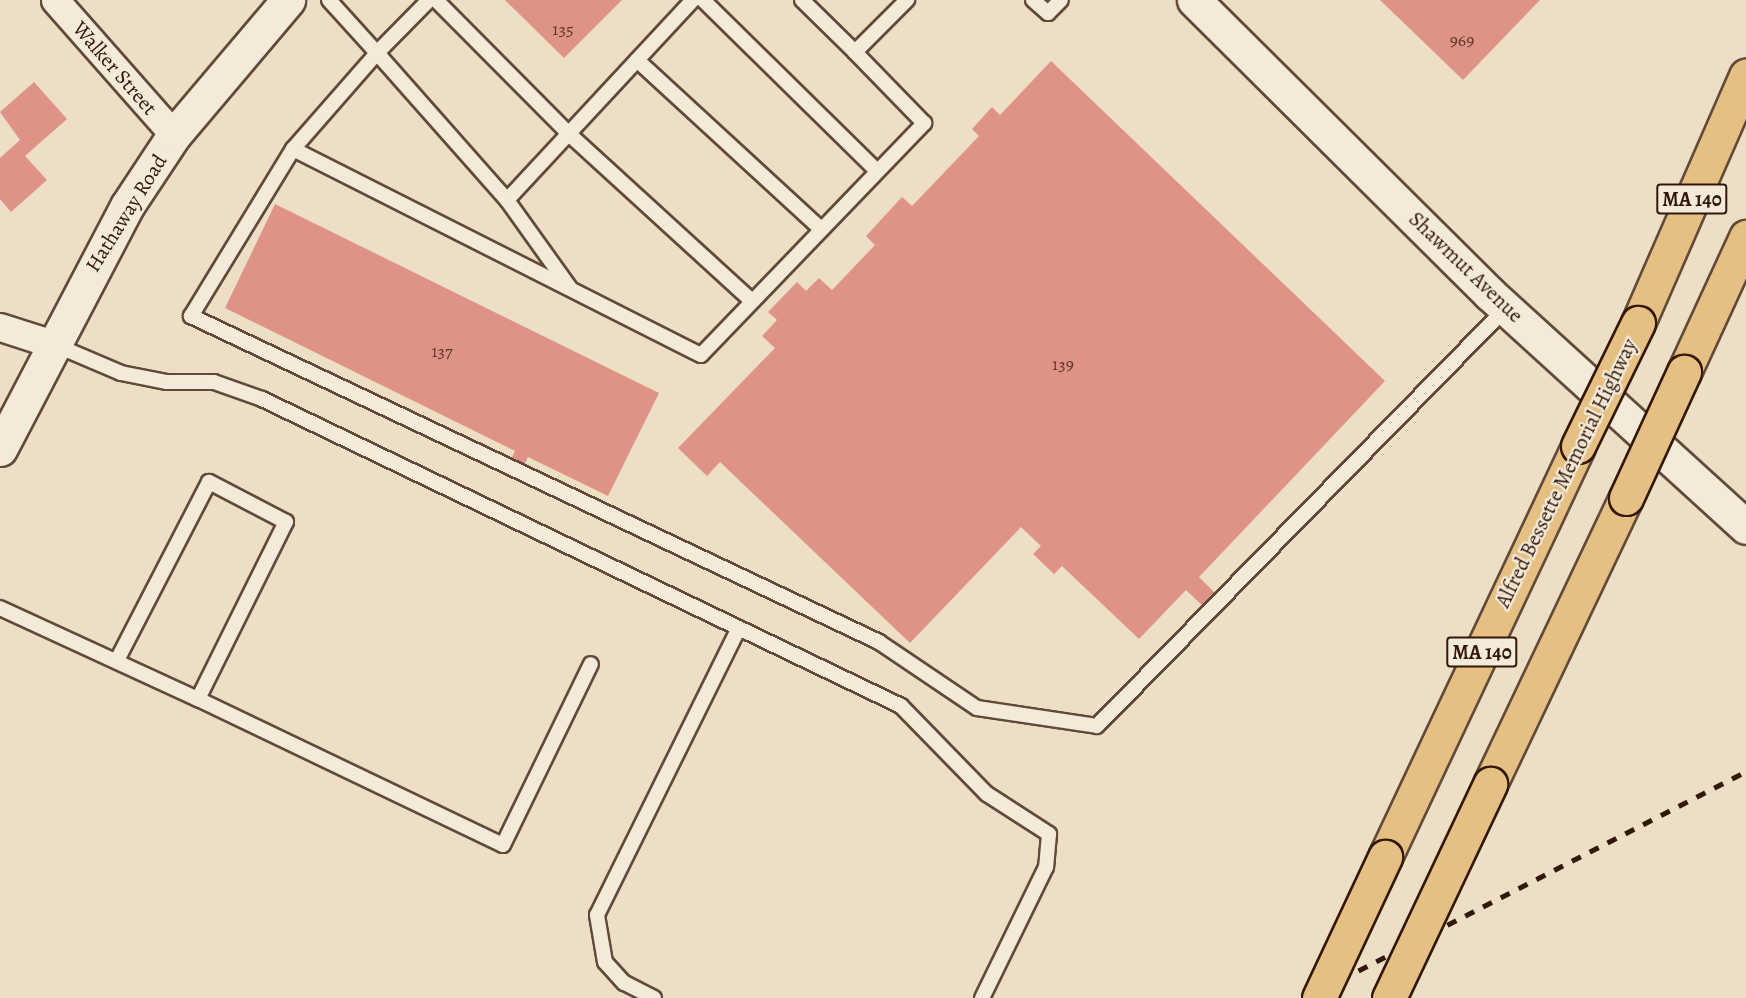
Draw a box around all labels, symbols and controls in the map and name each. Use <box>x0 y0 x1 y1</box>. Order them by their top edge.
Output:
street label: Walker Street <box>67 16 163 120</box>
house number: 135 <box>552 18 574 40</box>
house number: 969 <box>1450 29 1474 51</box>
street label: Hathaway Road <box>80 150 172 276</box>
road number: MA 140 <box>1656 182 1728 216</box>
street label: Shawmut Avenue <box>1404 206 1528 328</box>
street label: Alfred Bessette Memorial Highway <box>1490 335 1642 611</box>
house number: 137 <box>431 340 453 362</box>
house number: 139 <box>1052 353 1074 375</box>
road number: MA 140 <box>1446 635 1518 669</box>

